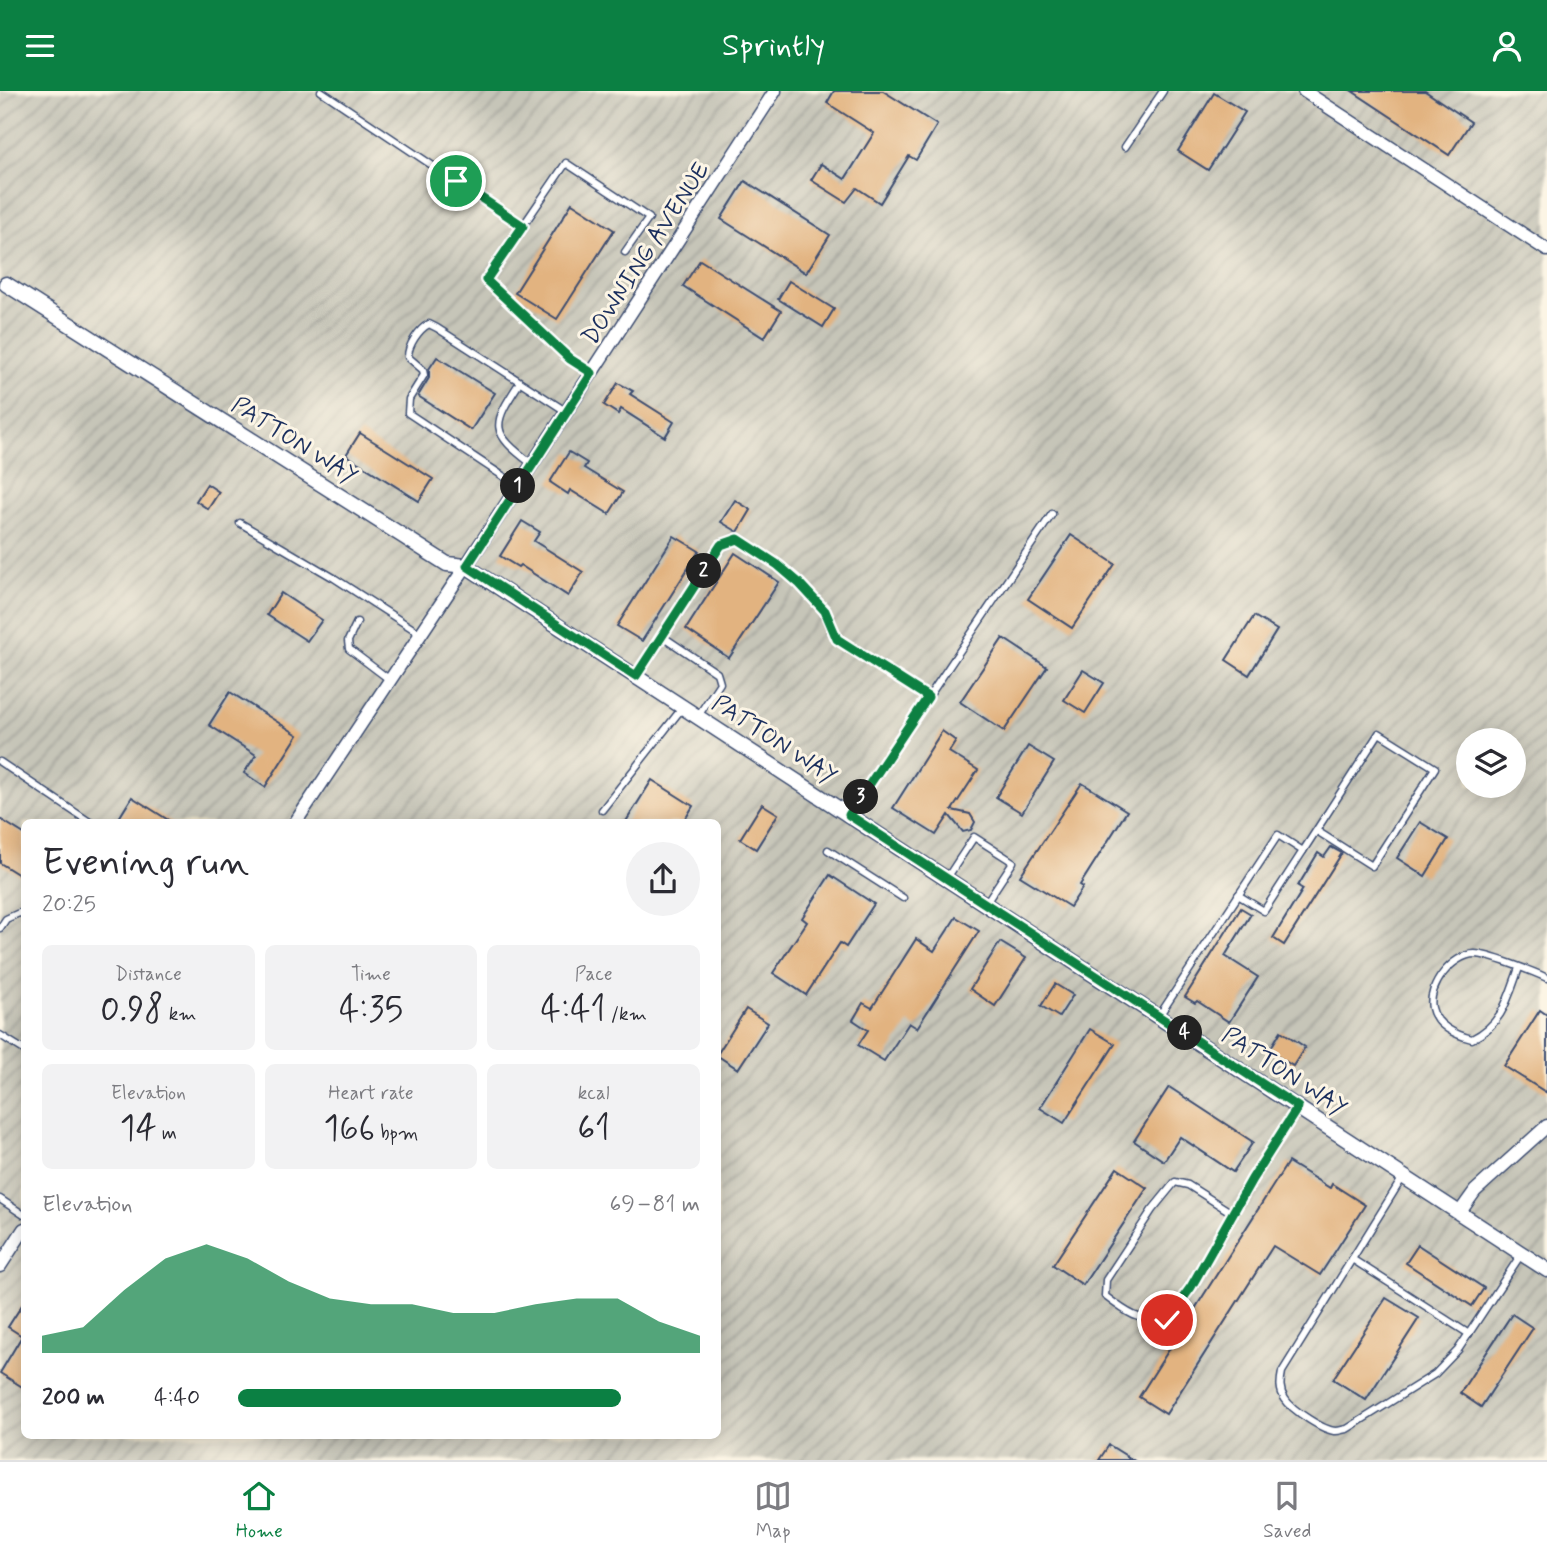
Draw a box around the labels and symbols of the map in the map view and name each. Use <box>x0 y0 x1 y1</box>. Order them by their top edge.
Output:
pin <box>426 151 486 211</box>
street label: DOWNING AVENUE <box>575 156 717 351</box>
street label: PATTON WAY <box>225 390 363 492</box>
pin: 1 <box>500 469 536 503</box>
pin: 2 <box>686 553 722 589</box>
street label: PATTON WAY <box>706 688 843 792</box>
pin: 3 <box>844 779 878 815</box>
pin: 4 <box>1168 1016 1202 1051</box>
street label: PATTON WAY <box>1216 1020 1353 1124</box>
pin <box>1137 1290 1197 1350</box>

